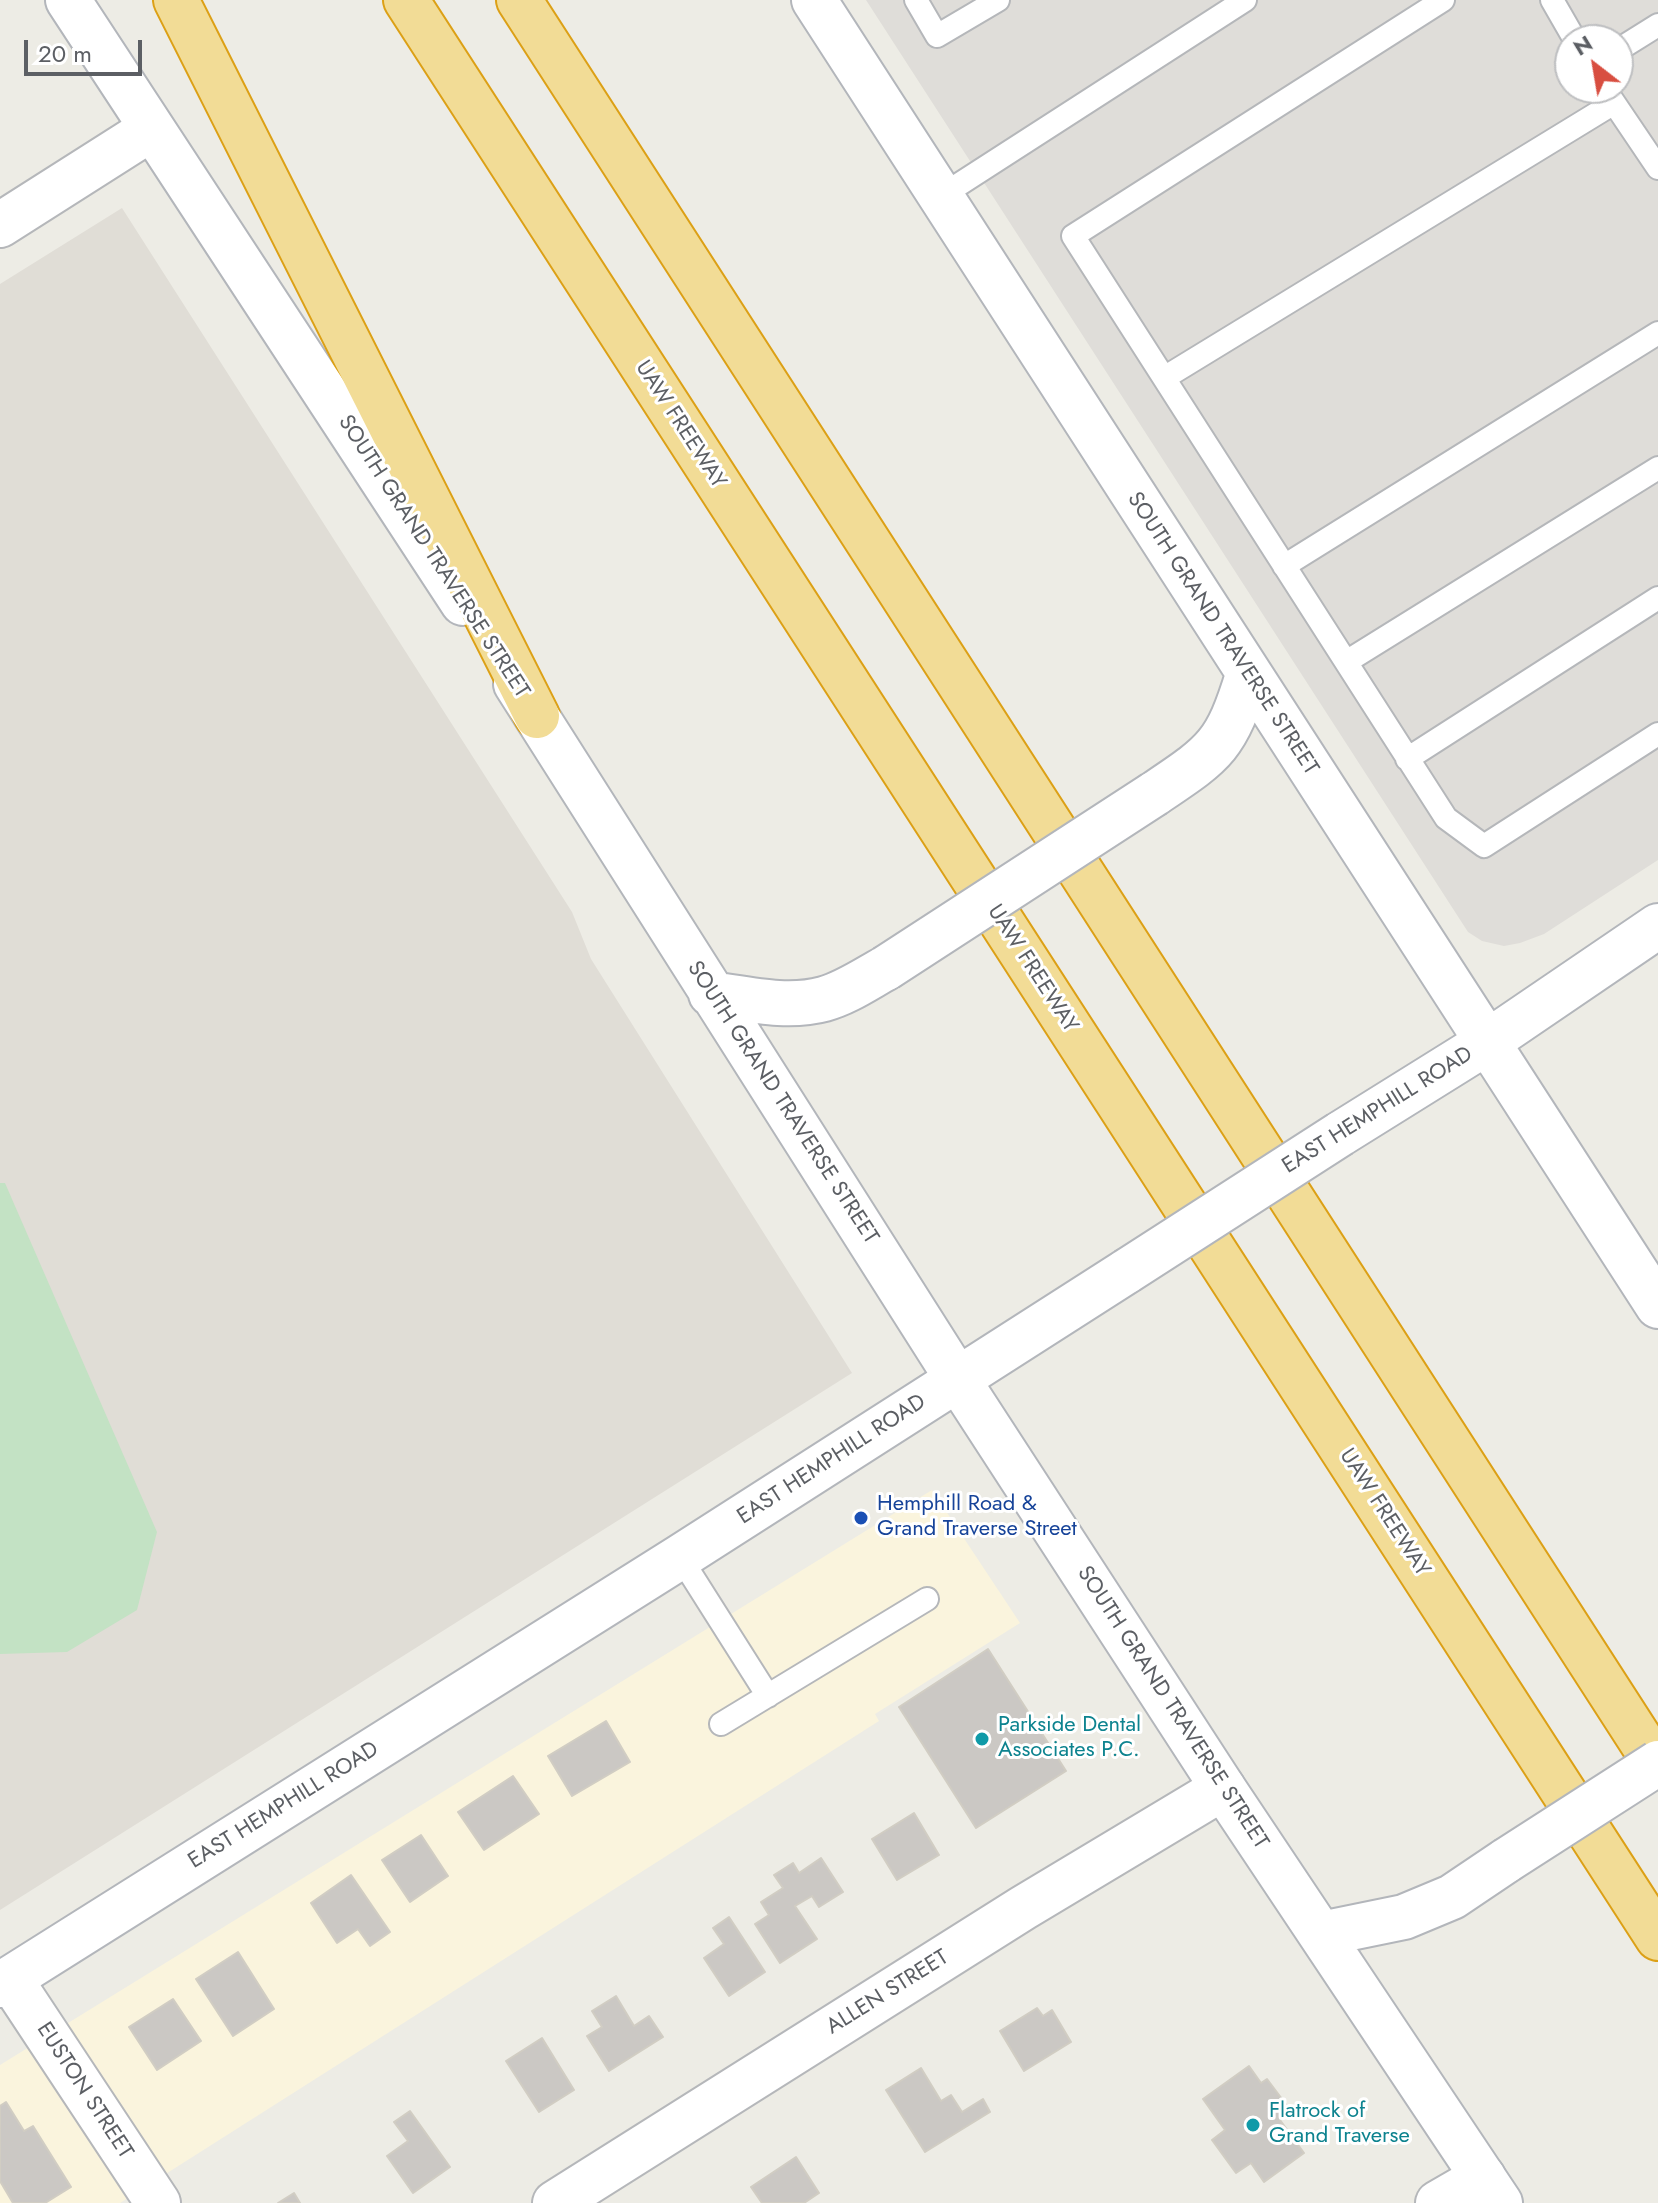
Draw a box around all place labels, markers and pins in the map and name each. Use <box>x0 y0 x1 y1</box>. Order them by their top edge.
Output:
place label: Hemphill Road & Grand Traverse Street <box>877 1492 1077 1544</box>
marker: Hemphill Road & Grand Traverse Street <box>852 1509 870 1527</box>
place label: Parkside Dental Associates P.C. <box>998 1713 1141 1764</box>
marker: Parkside Dental Associates P.C. <box>973 1730 991 1748</box>
place label: Flatrock of Grand Traverse <box>1269 2099 1410 2150</box>
marker: Flatrock of Grand Traverse <box>1244 2116 1262 2134</box>

